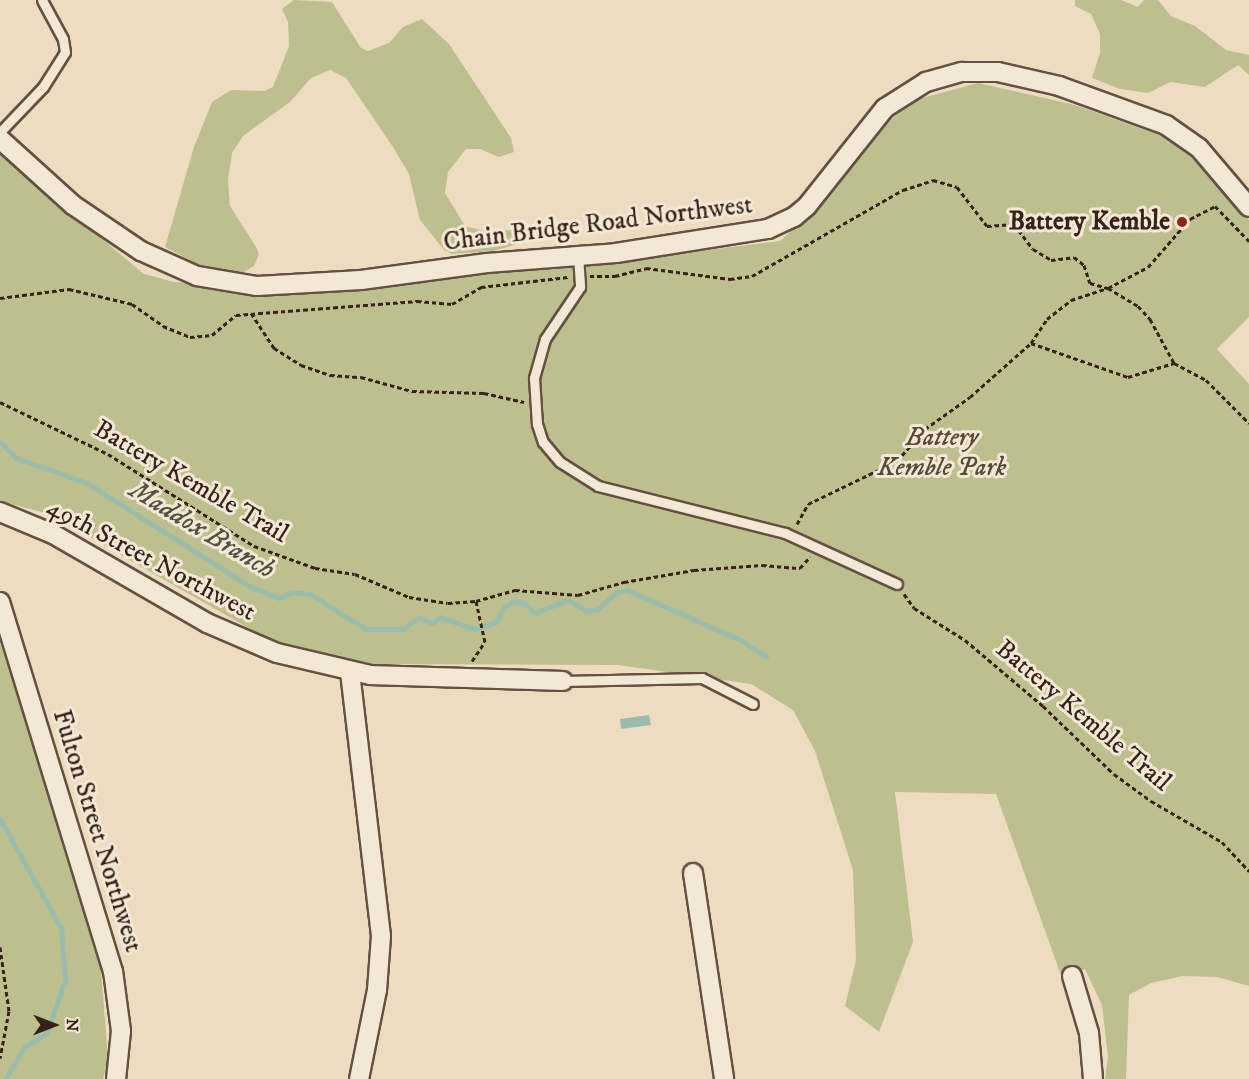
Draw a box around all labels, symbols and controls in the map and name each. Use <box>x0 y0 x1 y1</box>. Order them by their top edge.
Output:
street label: Chain Bridge Road Northwest <box>442 190 754 258</box>
place label: Battery Kemble <box>1009 206 1170 238</box>
marker: Battery Kemble <box>1175 215 1189 229</box>
street label: Battery Kemble Trail <box>88 414 294 550</box>
park label: Battery Kemble Park <box>878 422 1006 484</box>
water label: Maddox Branch <box>123 474 281 586</box>
street label: 49th Street Northwest <box>41 492 261 628</box>
street label: Battery Kemble Trail <box>989 634 1177 798</box>
street label: Fulton Street Northwest <box>45 706 149 956</box>
north arrow <box>24 995 84 1055</box>
text: N <box>62 1018 82 1032</box>

